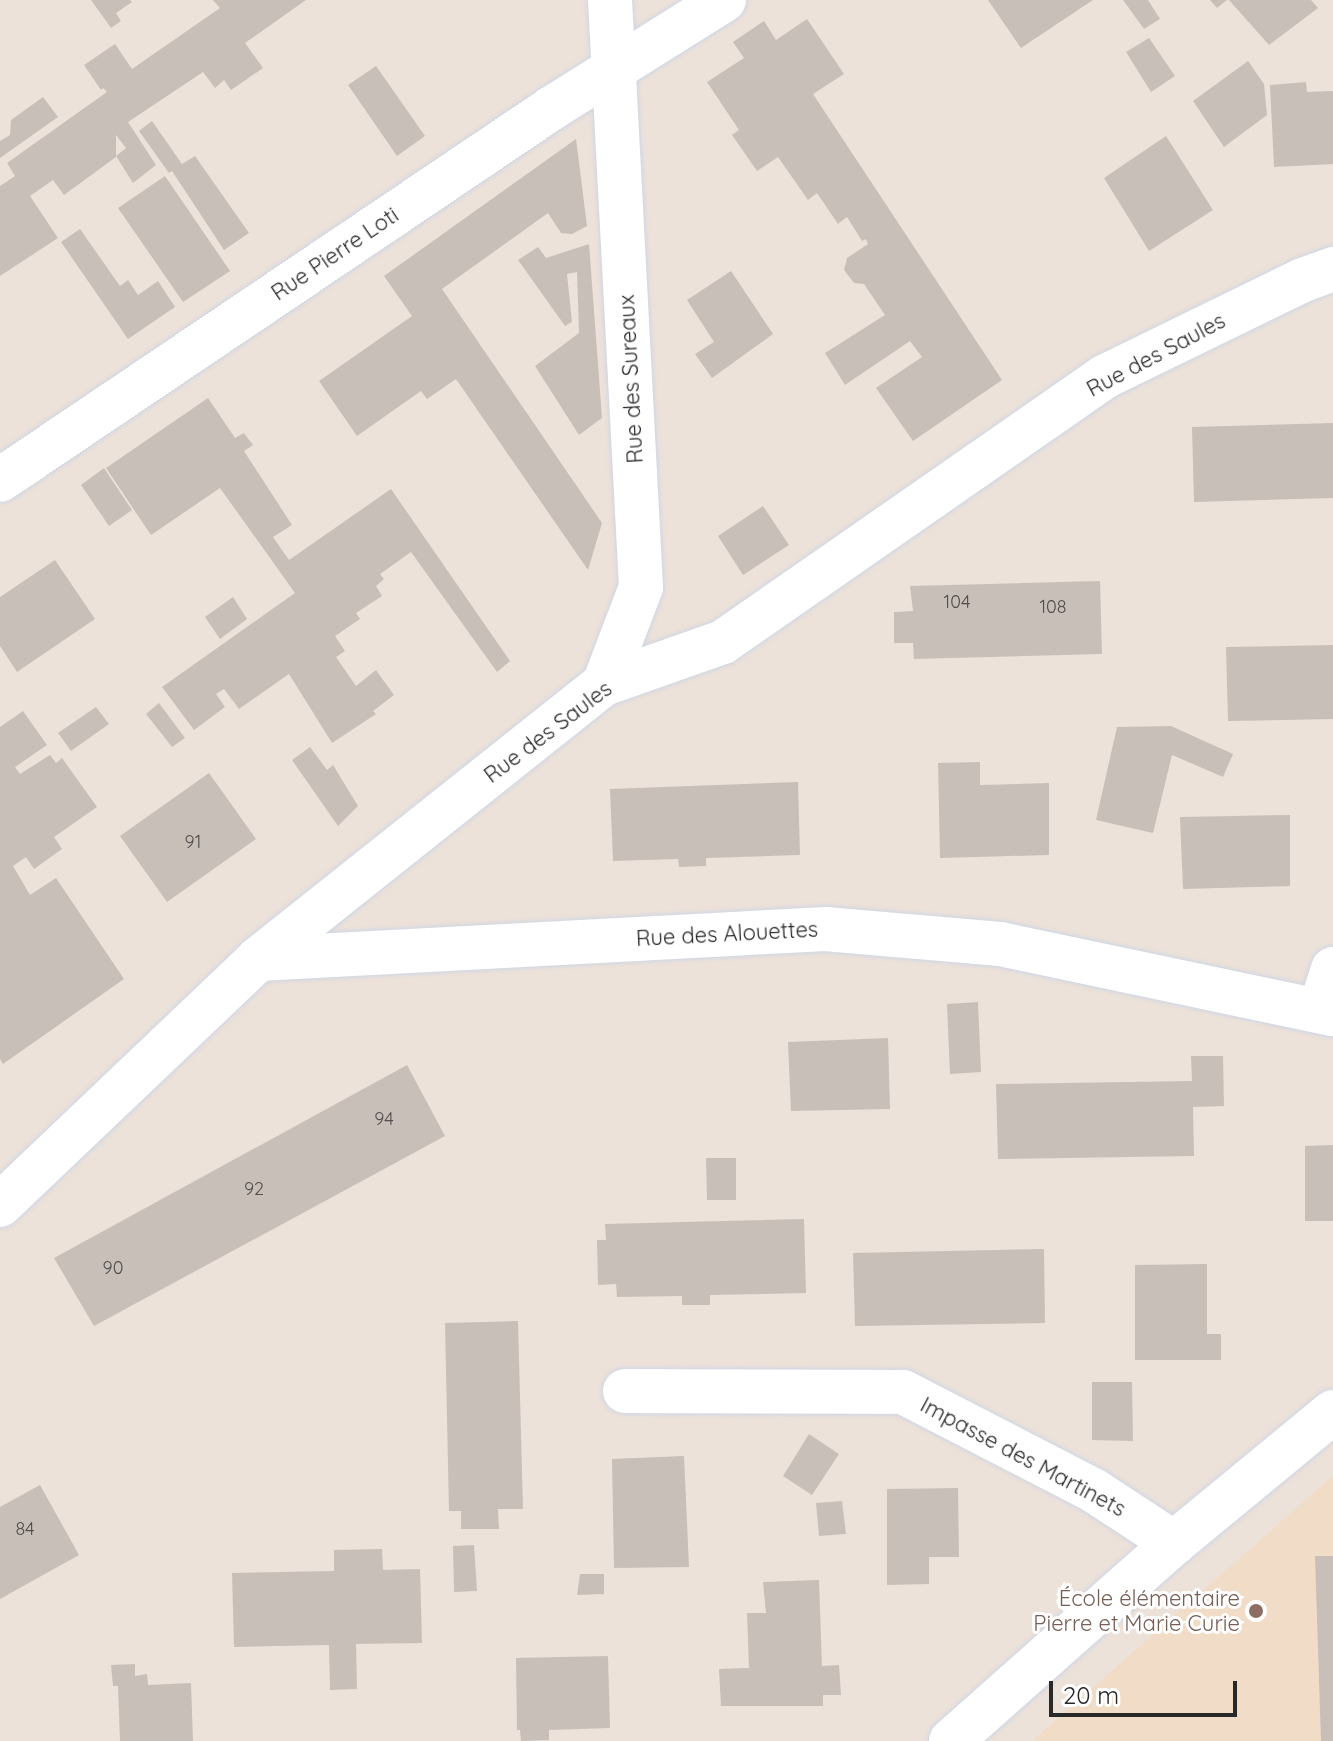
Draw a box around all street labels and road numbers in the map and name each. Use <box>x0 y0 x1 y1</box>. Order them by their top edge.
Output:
street label: Rue Pierre Loti <box>266 202 404 306</box>
street label: Rue des Sureaux <box>613 294 649 464</box>
street label: Rue des Saules <box>1082 307 1230 403</box>
street label: Rue des Saules <box>479 675 617 789</box>
street label: Rue des Alouettes <box>635 916 819 952</box>
street label: Impasse des Martinets <box>916 1392 1130 1522</box>

